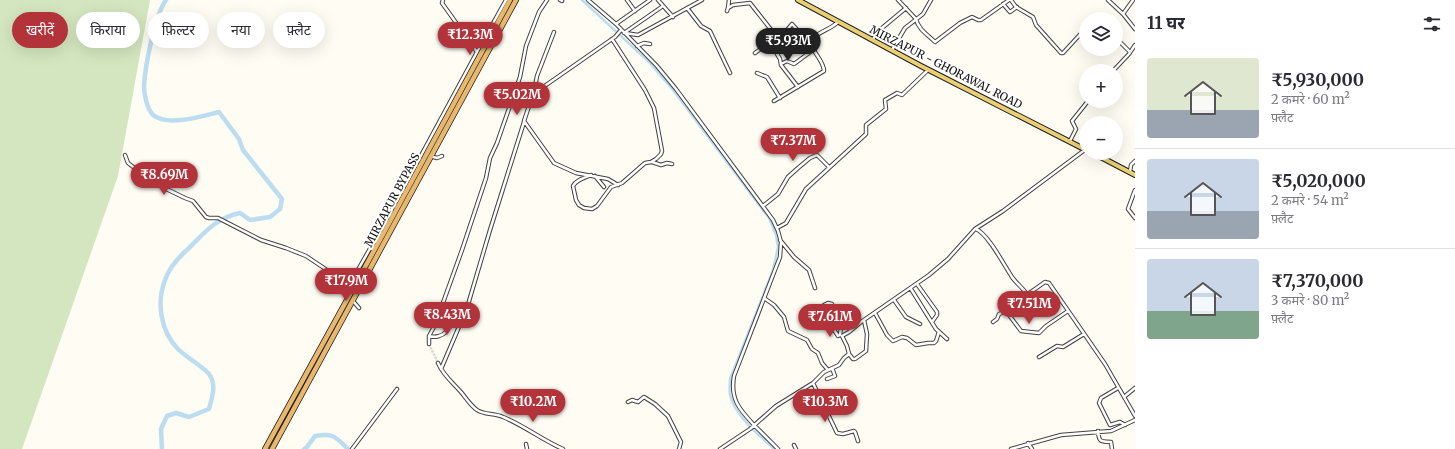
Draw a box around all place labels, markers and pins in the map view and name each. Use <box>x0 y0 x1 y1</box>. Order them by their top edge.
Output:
pin: ₹12.3M <box>437 22 503 56</box>
pin: ₹5.93M <box>755 28 821 62</box>
pin: ₹5.02M <box>484 82 550 116</box>
pin: ₹7.37M <box>760 128 826 162</box>
pin: ₹8.69M <box>131 162 197 196</box>
pin: ₹17.9M <box>313 268 379 302</box>
pin: ₹7.51M <box>996 291 1062 325</box>
pin: ₹8.43M <box>414 302 480 336</box>
pin: ₹7.61M <box>797 304 863 338</box>
pin: ₹10.2M <box>500 389 566 423</box>
pin: ₹10.3M <box>792 389 858 423</box>

